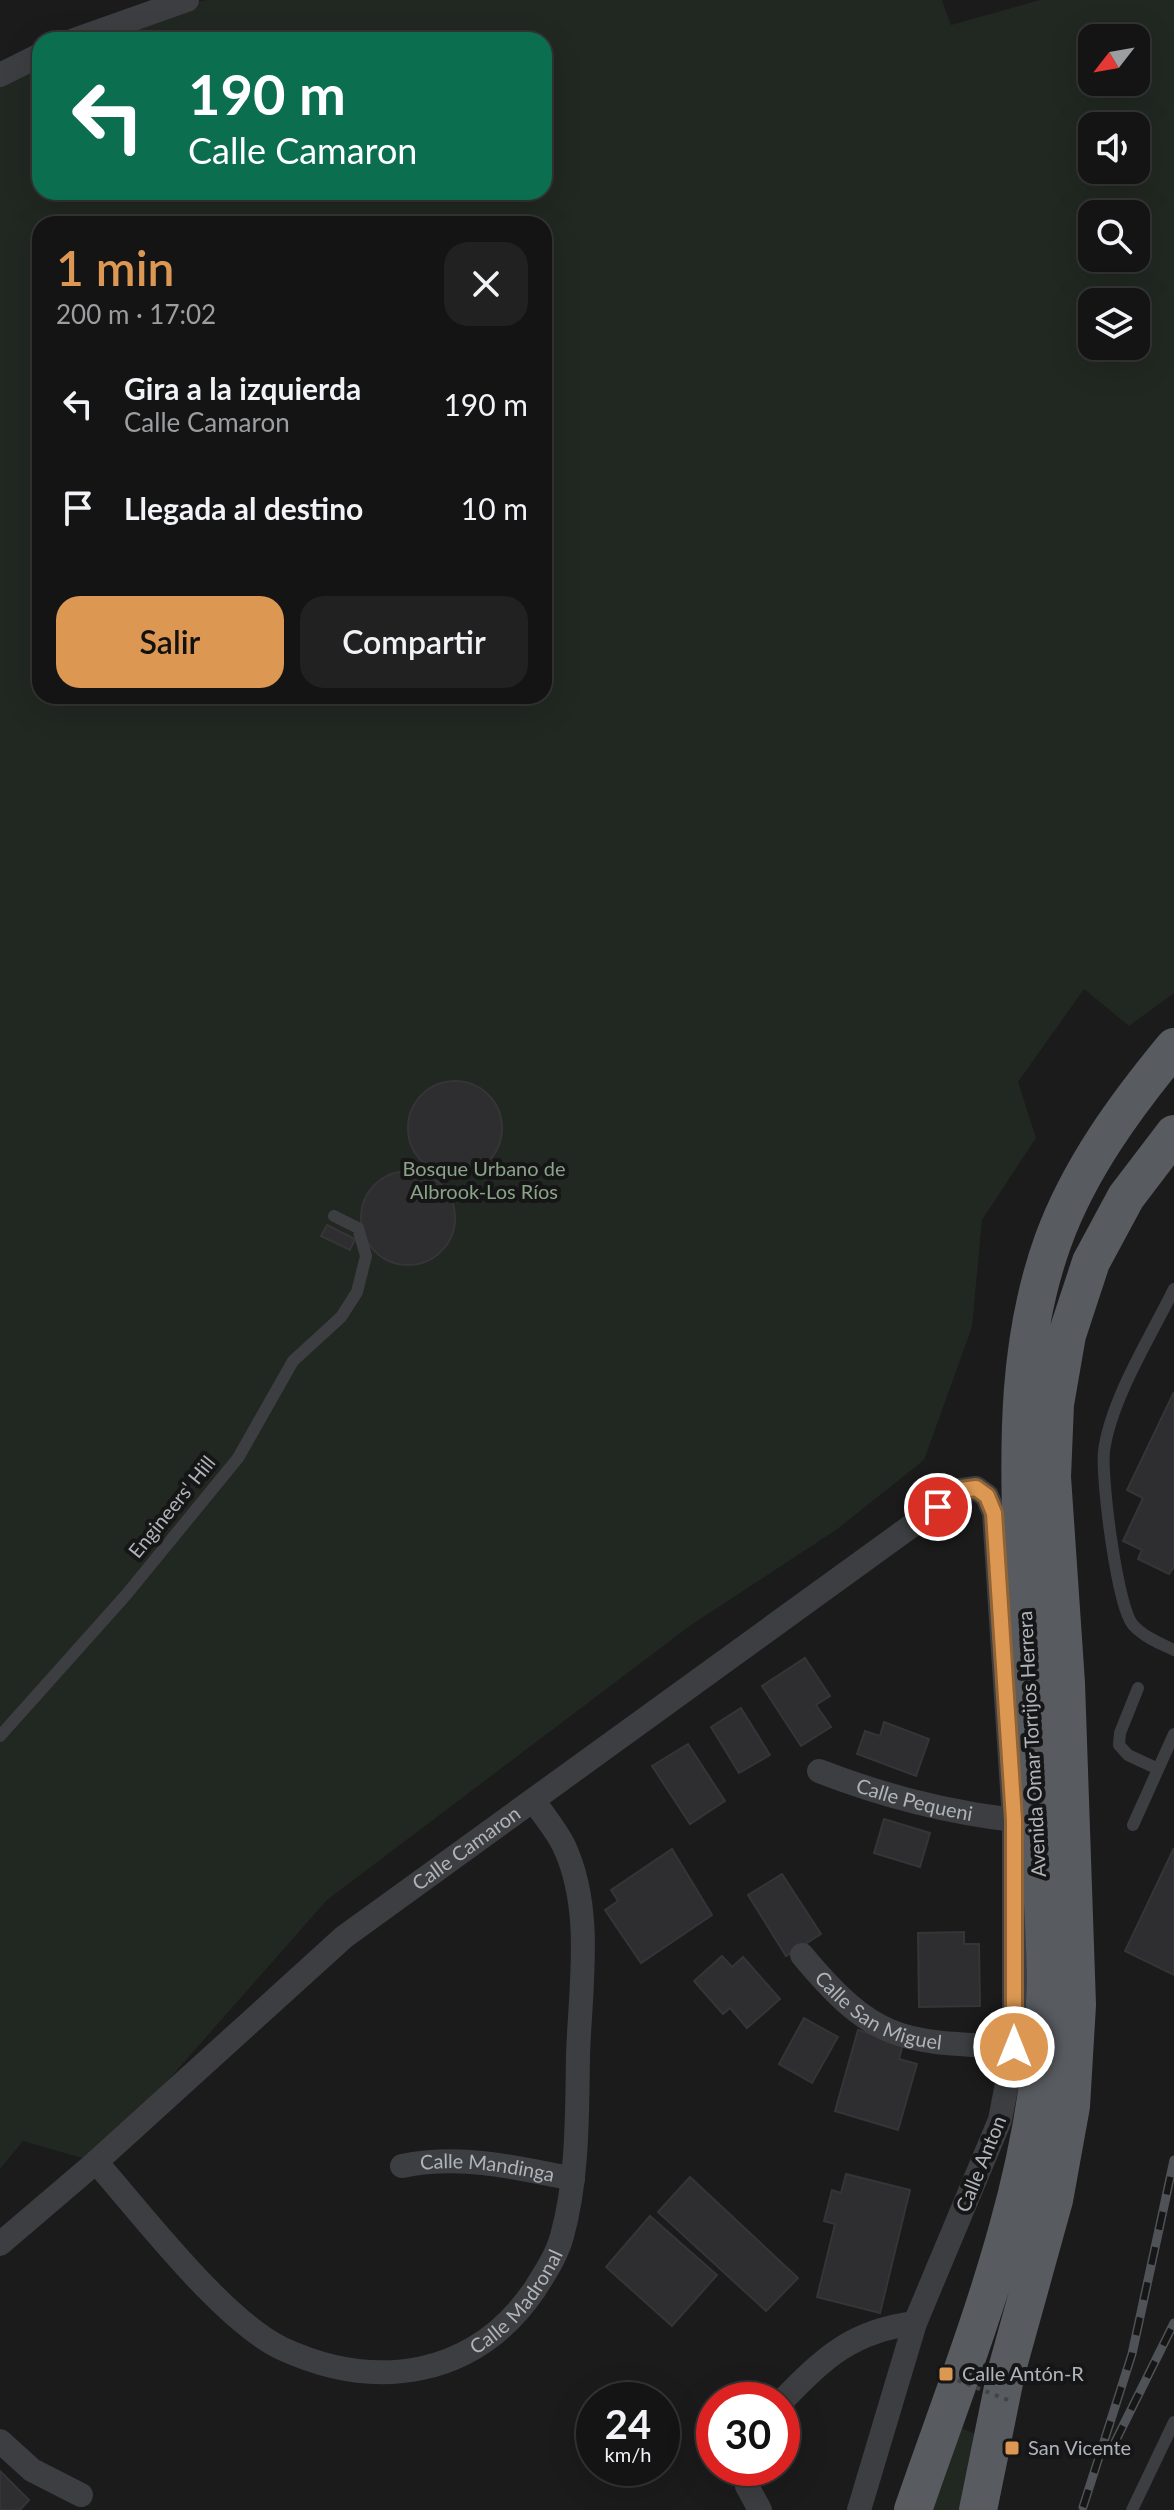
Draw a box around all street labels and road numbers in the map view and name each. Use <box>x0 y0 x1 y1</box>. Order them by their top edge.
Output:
street label: Engineers' Hill <box>123 1450 220 1562</box>
street label: Avenida Omar Torrijos Herrera <box>1012 1610 1050 1878</box>
street label: Calle Pequeni <box>853 1772 975 1825</box>
street label: Calle Camaron <box>407 1801 524 1895</box>
street label: Calle San Miguel <box>810 1966 943 2054</box>
street label: Calle Anton <box>950 2112 1010 2215</box>
street label: Calle Mandinga <box>419 2148 557 2186</box>
street label: Calle Madronal <box>465 2245 567 2358</box>

